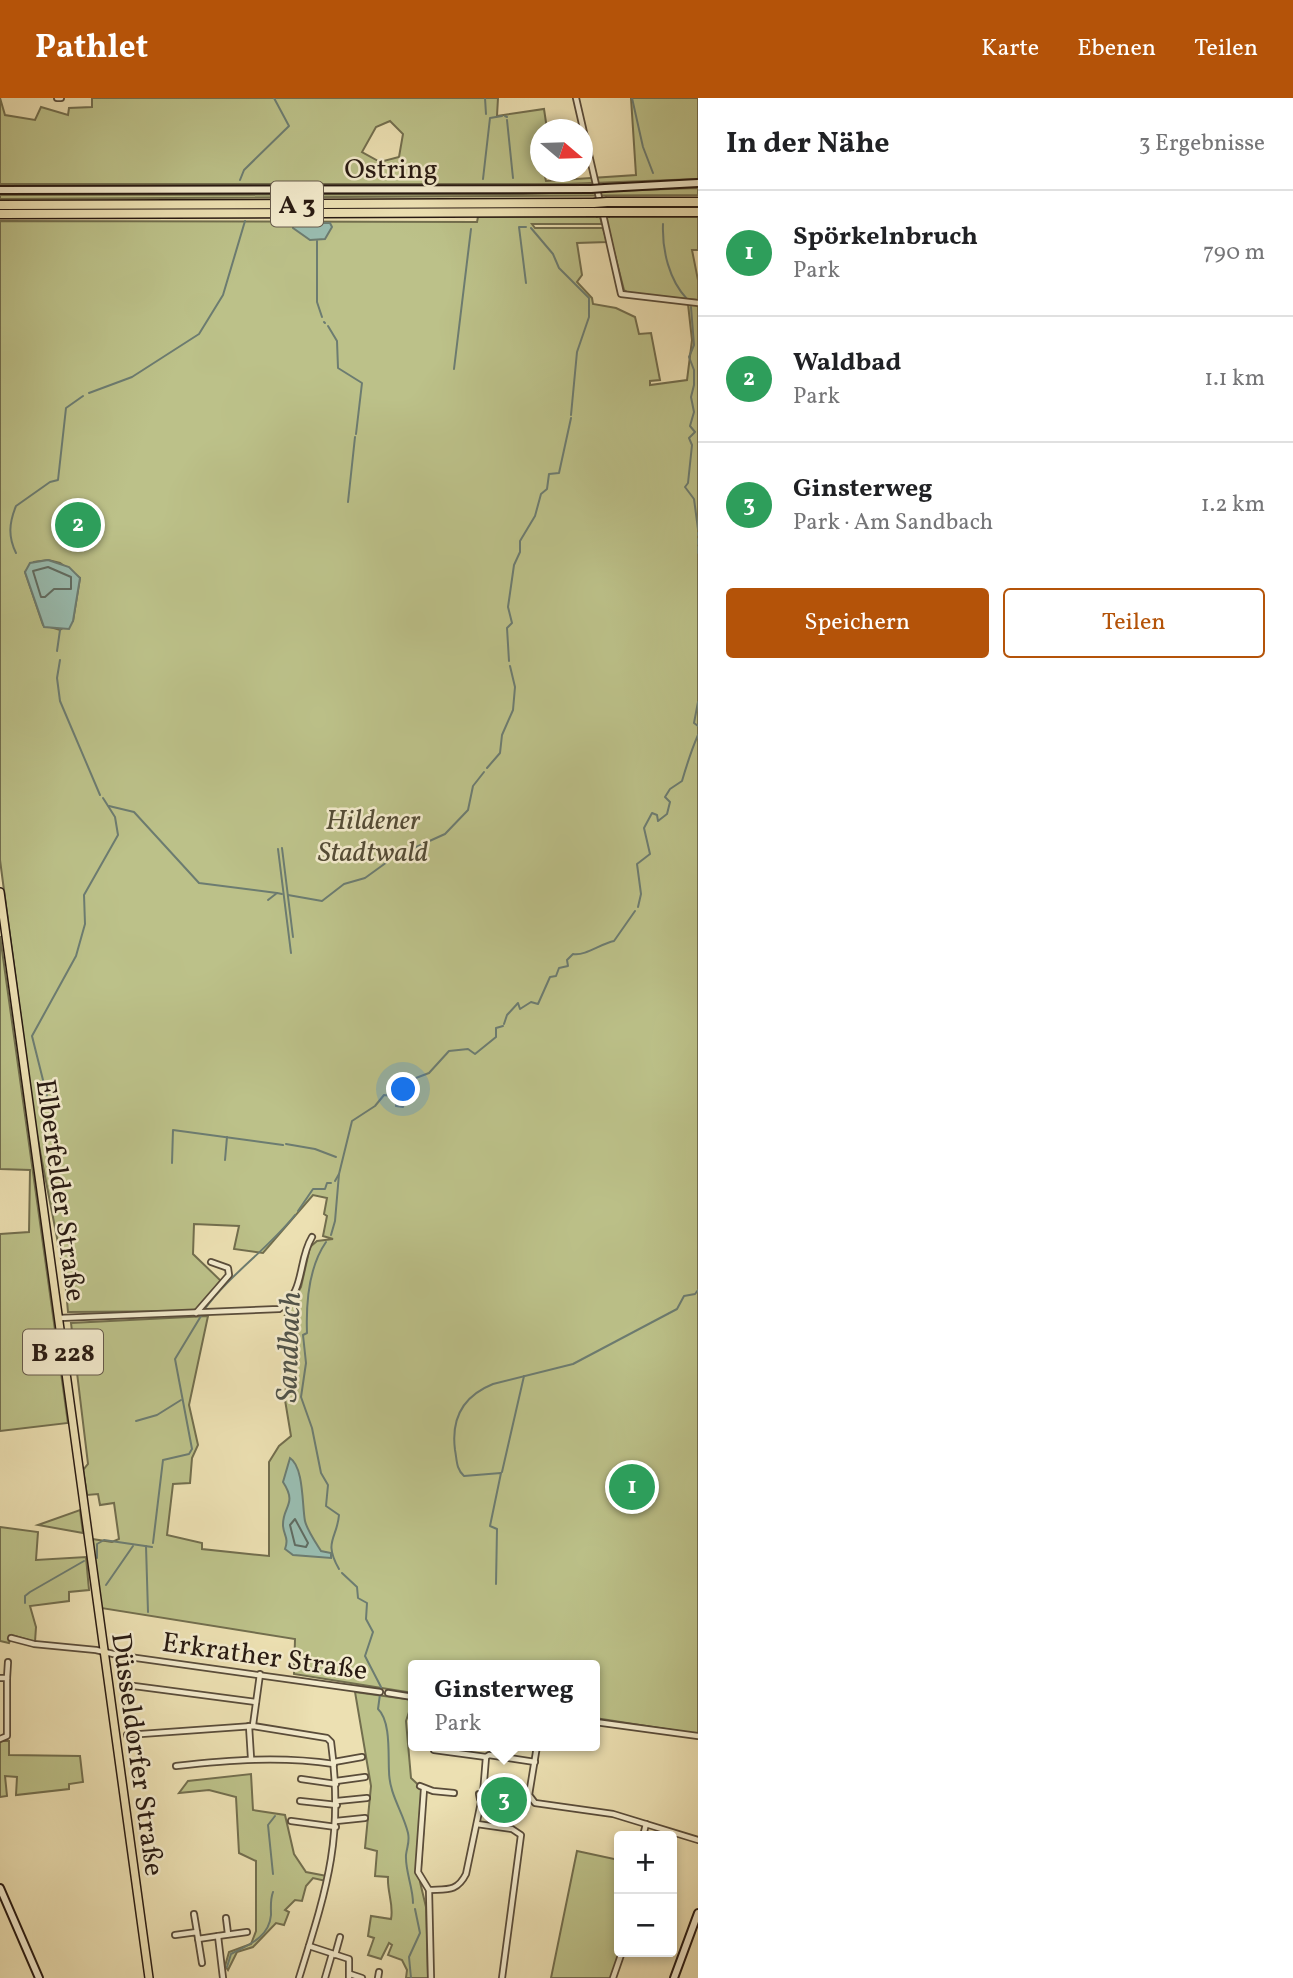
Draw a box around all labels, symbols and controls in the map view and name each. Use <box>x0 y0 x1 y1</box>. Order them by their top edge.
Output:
text: Pathlet <box>35 26 148 72</box>
text: Karte <box>981 32 1039 66</box>
text: Ebenen <box>1077 32 1156 66</box>
text: Teilen <box>1194 32 1258 66</box>
north arrow <box>530 119 593 182</box>
text: In der Nähe <box>726 123 890 165</box>
text: 3 Ergebnisse <box>1139 128 1265 160</box>
street label: Ostring <box>344 151 438 190</box>
road number: A 3 <box>271 181 323 226</box>
text: Spörkelnbruch <box>793 219 978 255</box>
text: 1 <box>744 237 754 269</box>
text: 790 m <box>1203 237 1265 269</box>
text: Park <box>793 255 840 287</box>
text: Waldbad <box>793 345 901 381</box>
text: 2 <box>743 363 755 395</box>
text: 1.1 km <box>1204 363 1265 395</box>
text: Park <box>793 381 840 413</box>
text: Ginsterweg <box>793 471 933 507</box>
text: 3 <box>743 489 755 521</box>
text: 1.2 km <box>1201 489 1265 521</box>
pin: 2 <box>55 499 101 551</box>
text: Park · Am Sandbach <box>793 507 993 539</box>
button: Speichern <box>726 588 989 658</box>
button: Teilen <box>1003 588 1265 658</box>
park label: Hildener Stadtwald <box>318 802 428 873</box>
your location <box>386 1072 420 1106</box>
street label: Elberfelder Straße <box>25 1077 94 1304</box>
water label: Sandbach <box>267 1291 313 1403</box>
road number: B 228 <box>23 1330 103 1374</box>
pin: 1 <box>609 1461 655 1513</box>
street label: Erkrather Straße <box>159 1624 370 1691</box>
street label: Düsseldorfer Straße <box>100 1630 173 1879</box>
popup <box>408 1660 600 1751</box>
text: Ginsterweg <box>434 1672 574 1708</box>
text: Park <box>434 1708 481 1740</box>
pin: 3 <box>481 1774 527 1826</box>
map controls <box>614 1831 677 1957</box>
button: + <box>614 1831 677 1894</box>
button: − <box>614 1894 677 1957</box>

